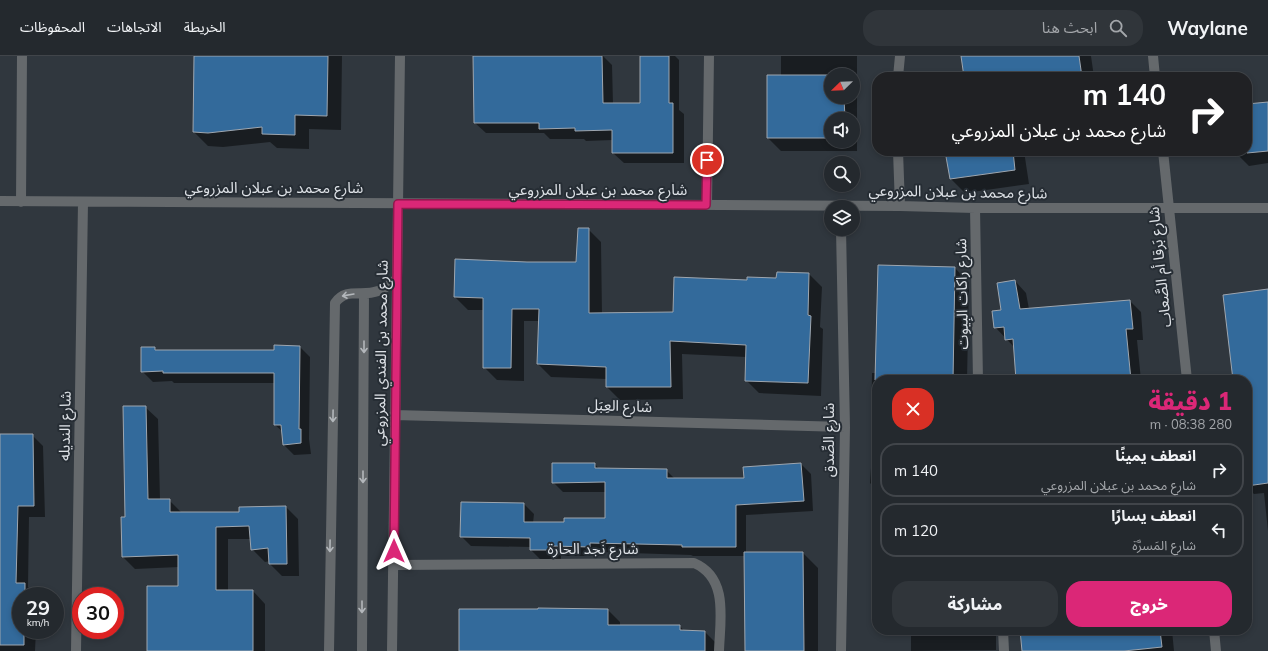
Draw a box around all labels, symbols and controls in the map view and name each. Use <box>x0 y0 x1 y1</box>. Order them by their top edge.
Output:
search box <box>863 10 1143 46</box>
text: Waylane <box>1167 16 1248 40</box>
icon: search <box>1107 17 1129 39</box>
text: المحفوظات <box>20 18 85 36</box>
text: الاتجاهات <box>107 18 162 36</box>
text: الخريطة <box>184 18 226 36</box>
text: ابحث هنا <box>1042 18 1097 37</box>
north arrow <box>824 68 860 104</box>
map controls <box>824 68 860 236</box>
text: 140 m <box>1083 77 1166 112</box>
icon: right <box>1180 88 1232 140</box>
button: sound <box>824 112 860 148</box>
text: شارع محمد بن عبلان المزروعي <box>951 119 1166 142</box>
pin <box>690 143 724 177</box>
icon: arrive <box>696 149 718 171</box>
button: search <box>824 156 860 192</box>
street label: شارع محمد بن عبلان المزروعي <box>185 178 364 200</box>
street label: شارع محمد بن عبلان المزروعي <box>509 180 688 202</box>
street label: شارع محمد بن عبلان المزروعي <box>868 180 1048 206</box>
button: layers <box>824 200 860 236</box>
street label: شارع بَرقا أم الصَّعاب <box>1144 205 1178 328</box>
street label: شارع راكات البِيوت <box>951 238 975 350</box>
street label: شارع محمد بن الفندي المزروعي <box>369 259 395 446</box>
one-way arrow <box>342 291 355 299</box>
one-way arrow <box>360 340 368 353</box>
text: 1 دقيقة <box>1148 386 1232 416</box>
button: close <box>892 388 934 430</box>
street label: شارع النديله <box>54 391 78 461</box>
street label: شارع العِبَل <box>587 395 653 419</box>
street label: شارع الصِّدق <box>819 403 841 477</box>
one-way arrow <box>329 409 337 422</box>
text: 280 m · 08:38 <box>1150 416 1232 432</box>
text: انعطف يمينًا <box>1115 446 1196 465</box>
icon: right <box>1208 459 1230 481</box>
text: 140 m <box>894 461 938 480</box>
one-way arrow <box>359 470 367 483</box>
text: شارع محمد بن عبلان المزروعي <box>1041 477 1196 493</box>
text: انعطف يسارًا <box>1111 506 1196 525</box>
icon: left <box>1208 519 1230 541</box>
text: 120 m <box>894 521 938 540</box>
position arrow <box>373 530 415 572</box>
text: شارع المَسرَّة <box>1132 537 1196 553</box>
one-way arrow <box>327 539 334 552</box>
street label: شارع نَجد الحارة <box>547 539 639 561</box>
button: مشاركة <box>892 581 1058 627</box>
button: خروج <box>1066 581 1232 627</box>
speed limit sign: 30 <box>72 587 124 639</box>
text: 29 <box>26 595 50 620</box>
one-way arrow <box>358 600 366 613</box>
text: km/h <box>27 616 49 629</box>

